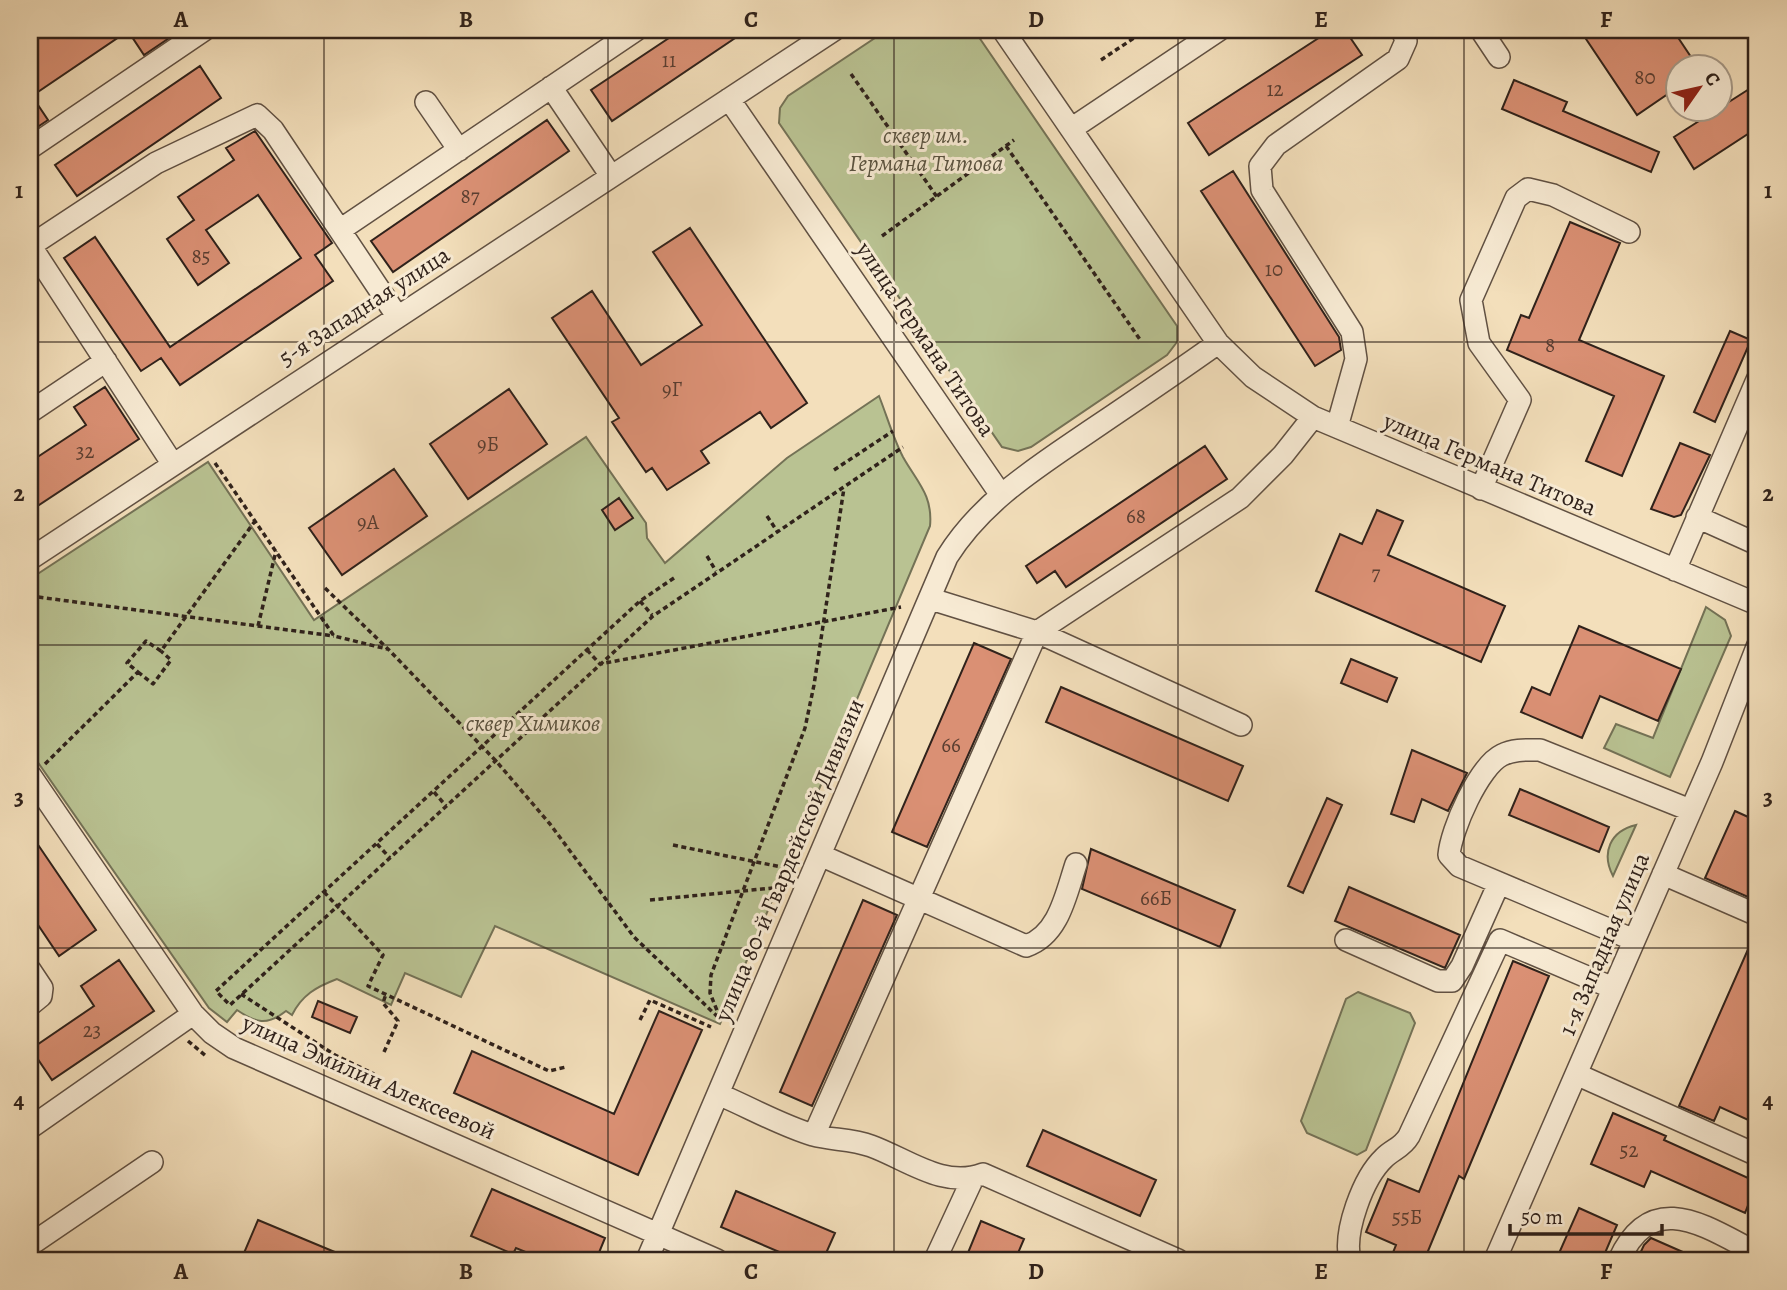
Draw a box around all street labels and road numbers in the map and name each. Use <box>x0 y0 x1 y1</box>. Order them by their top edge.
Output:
street label: улица Германа Титова <box>848 235 1003 443</box>
street label: 5-я Западная улица <box>272 239 456 373</box>
street label: улица Германа Титова <box>1378 404 1601 523</box>
street label: улица 80-й Гвардейской Дивизии <box>706 694 872 1027</box>
street label: 1-я Западная улица <box>1551 848 1657 1040</box>
street label: улица Эмилии Алексеевой <box>236 1006 501 1147</box>

